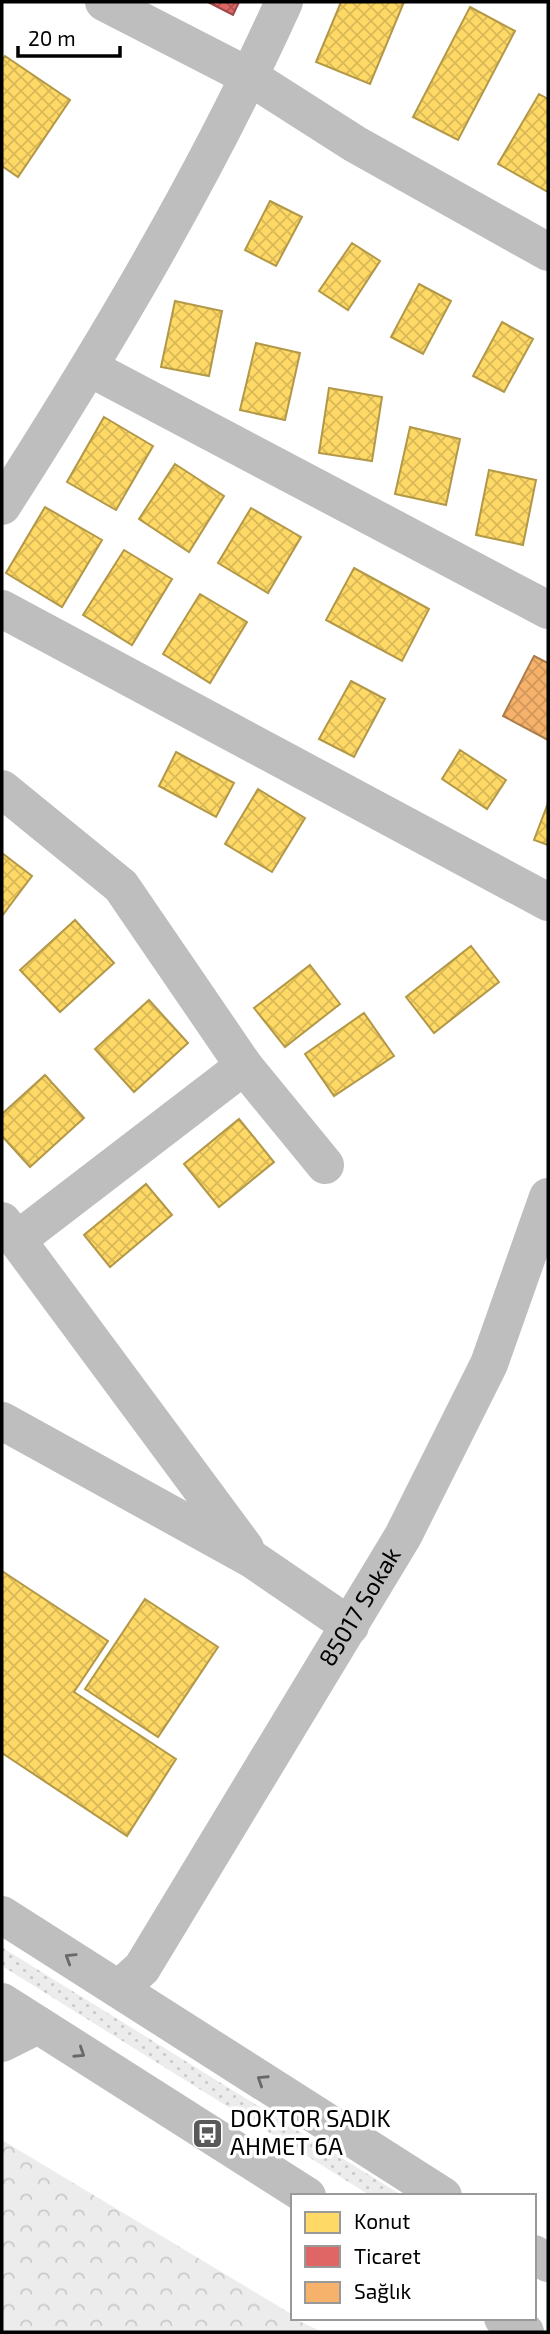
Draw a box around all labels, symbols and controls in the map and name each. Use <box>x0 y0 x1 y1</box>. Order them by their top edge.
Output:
scale bar <box>18 14 119 58</box>
text: 20 m <box>28 25 76 50</box>
street label: 85017 Sokak <box>312 1541 406 1671</box>
one-way arrow <box>64 1953 77 1966</box>
one-way arrow <box>72 2044 85 2057</box>
one-way arrow <box>257 2075 270 2088</box>
place label: DOKTOR SADIK AHMET 6A <box>230 2103 391 2160</box>
bus stop icon: DOKTOR SADIK AHMET 6A <box>190 2116 224 2150</box>
legend <box>291 2194 536 2320</box>
text: Konut <box>354 2208 410 2233</box>
text: Ticaret <box>354 2243 421 2268</box>
text: Sağlık <box>354 2278 411 2303</box>

